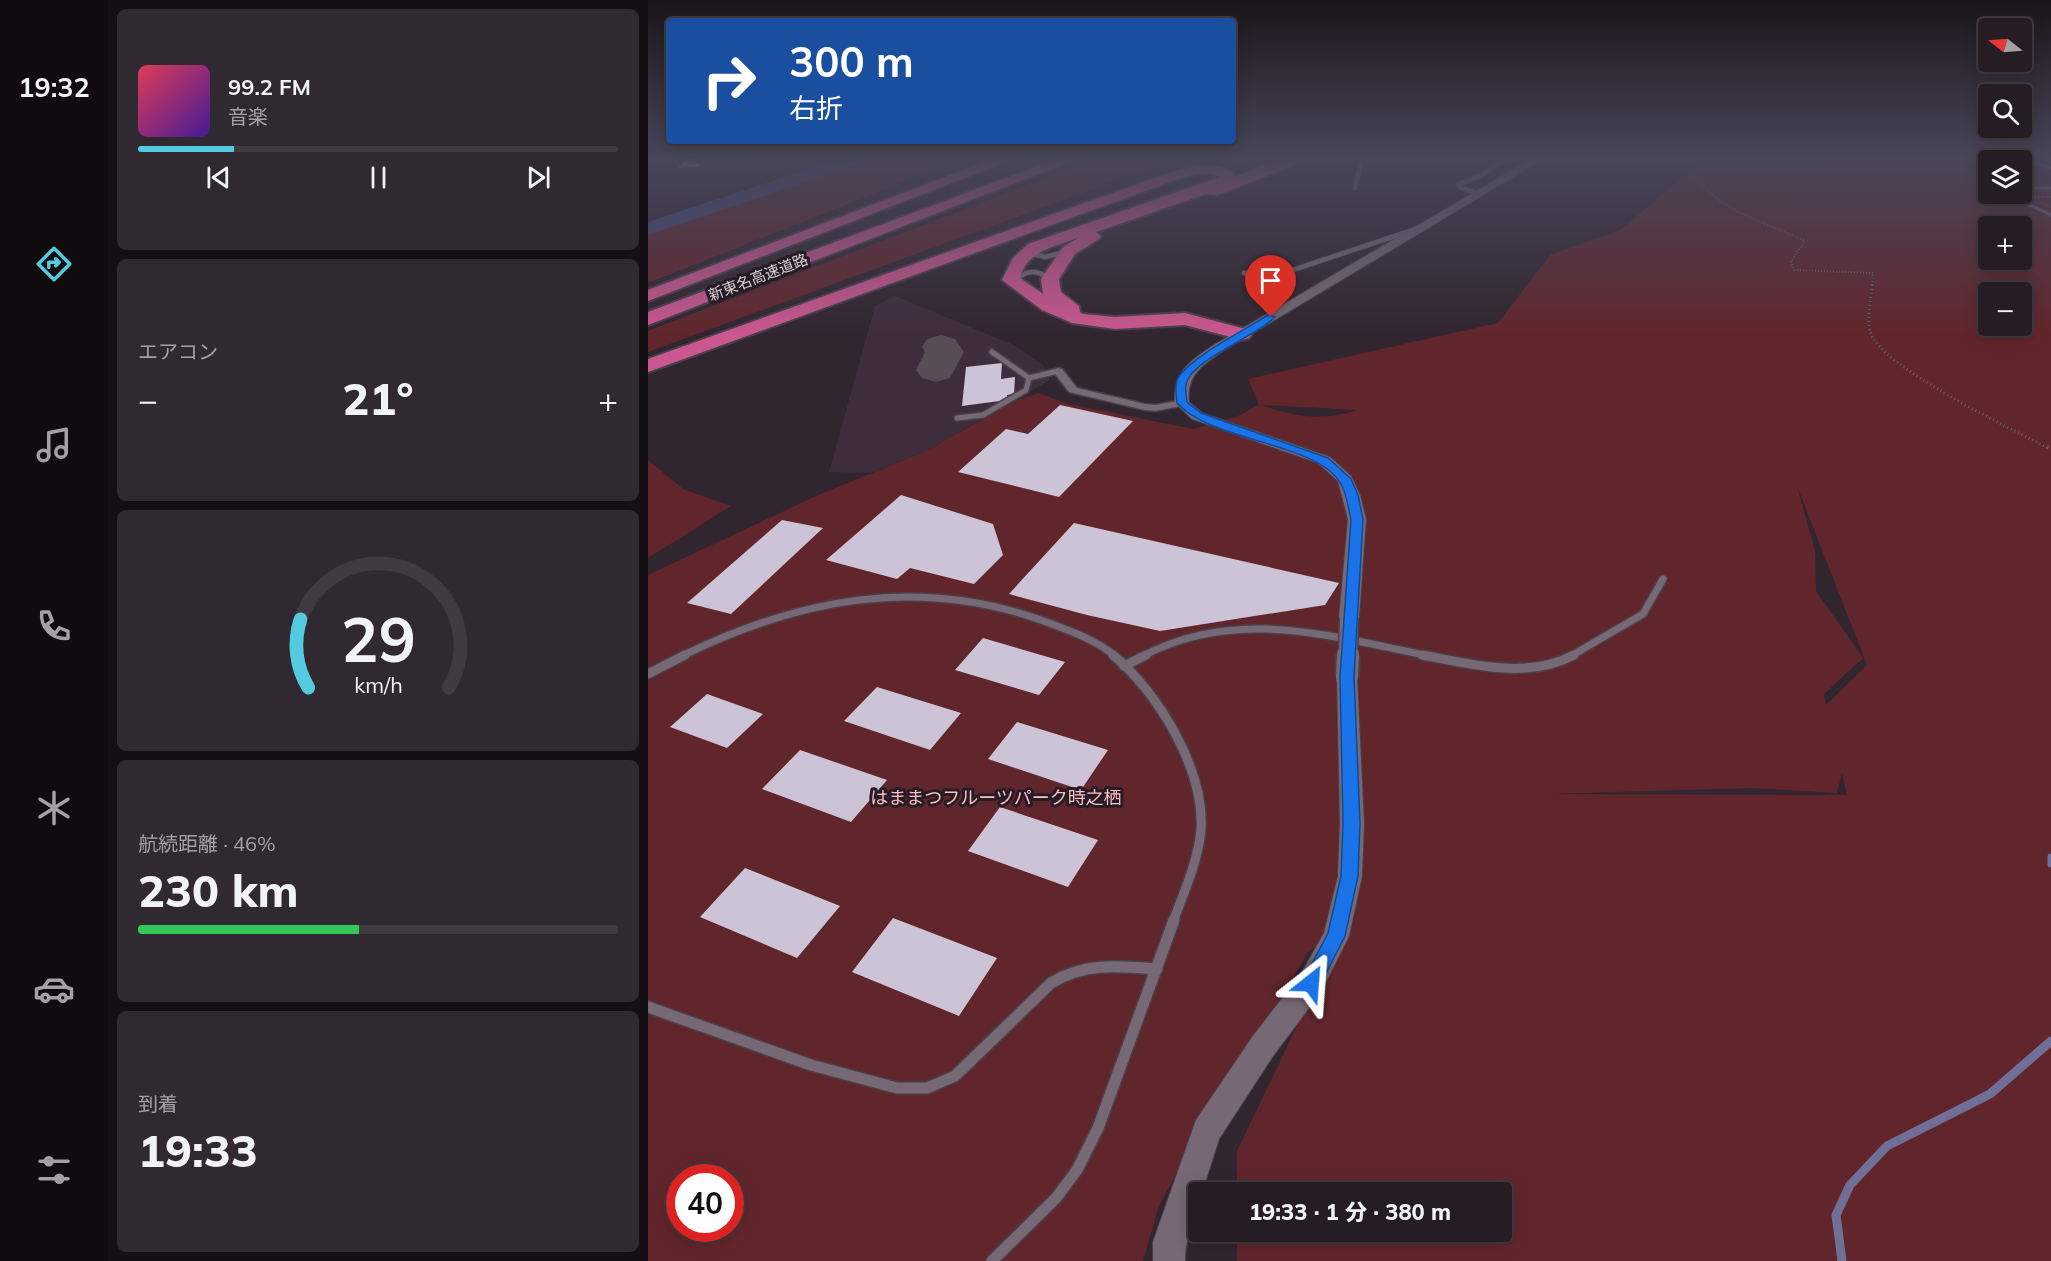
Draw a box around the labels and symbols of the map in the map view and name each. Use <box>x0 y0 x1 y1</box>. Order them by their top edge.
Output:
north arrow <box>1978 18 2032 72</box>
street label: 新東名高速道路 <box>706 249 810 305</box>
pin <box>1245 255 1296 317</box>
park label: はままつフルーツパーク時之栖 <box>870 786 1122 809</box>
position arrow <box>1279 951 1343 1015</box>
speed limit sign: 40 <box>666 1164 744 1242</box>

